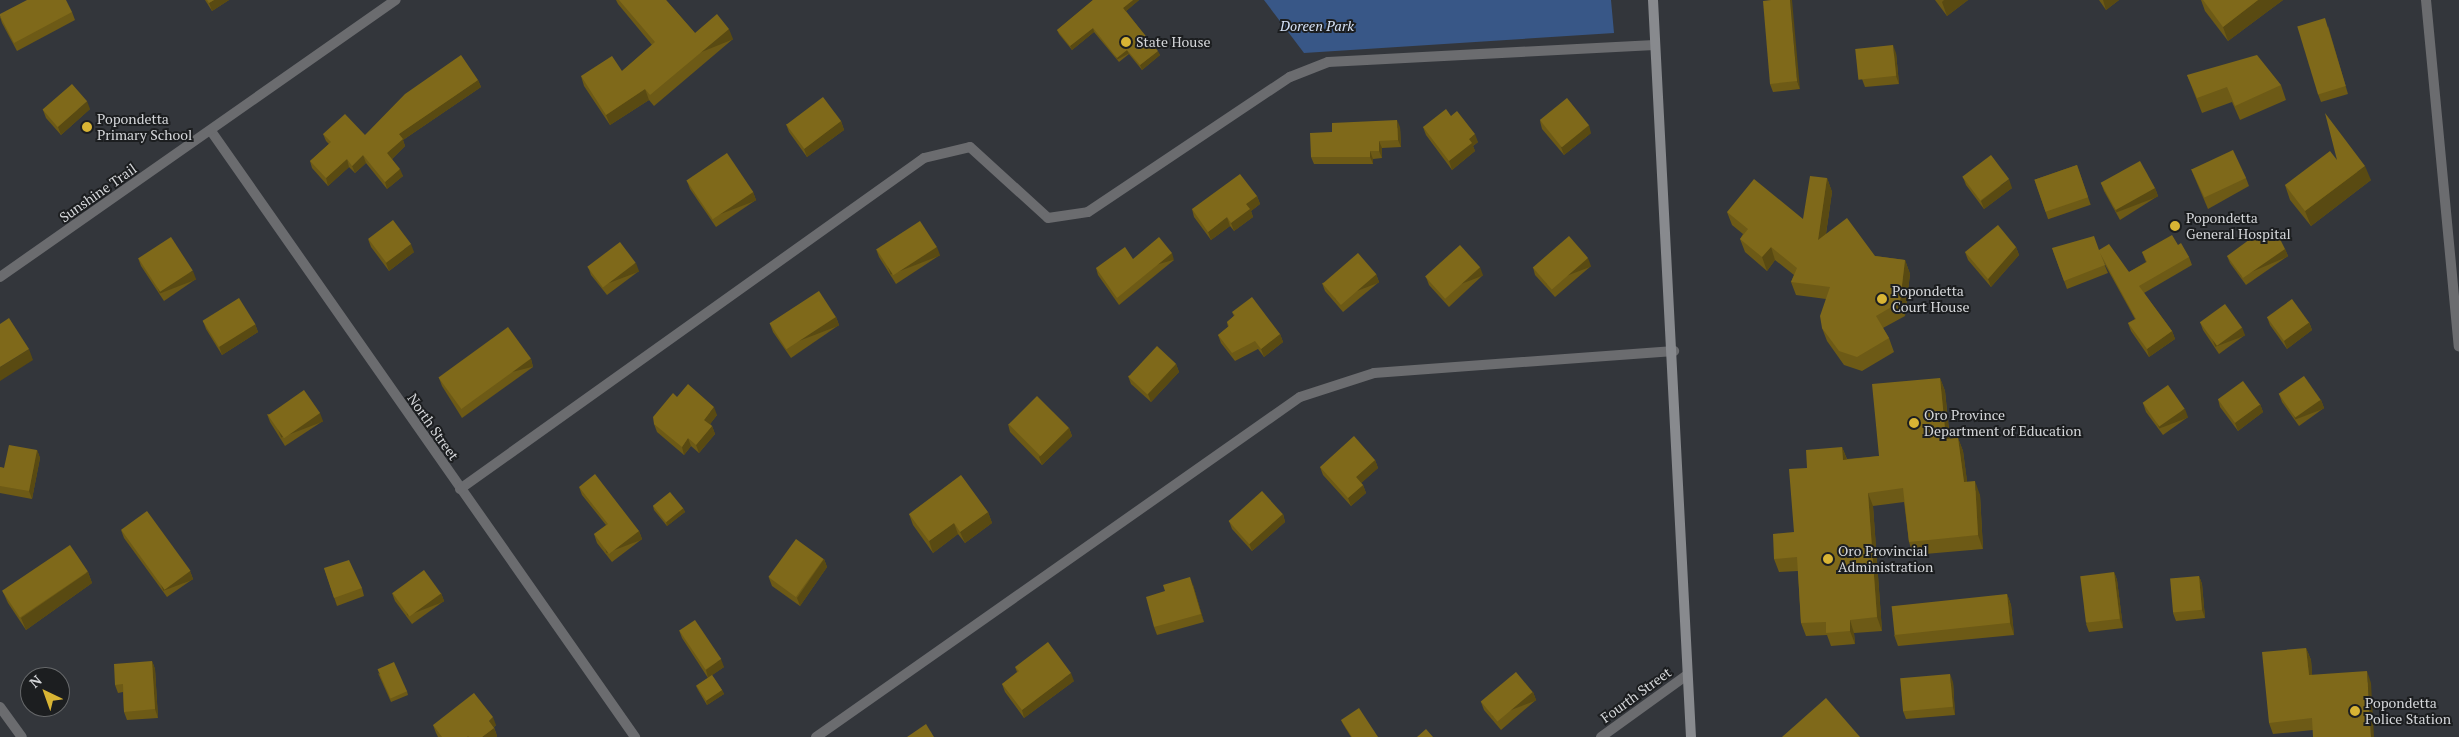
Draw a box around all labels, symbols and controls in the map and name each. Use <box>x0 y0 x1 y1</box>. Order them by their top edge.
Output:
park label: Doreen Park <box>1280 18 1354 34</box>
place label: State House <box>1136 34 1210 50</box>
marker: State House <box>1120 36 1132 48</box>
place label: Popondetta Primary School <box>97 111 192 144</box>
marker: Popondetta Primary School <box>81 121 93 133</box>
street label: Sunshine Trail <box>56 160 140 226</box>
place label: Popondetta General Hospital <box>2186 210 2291 242</box>
marker: Popondetta General Hospital <box>2168 219 2182 233</box>
place label: Popondetta Court House <box>1892 283 1970 316</box>
marker: Popondetta Court House <box>1876 293 1888 305</box>
street label: North Street <box>404 390 462 464</box>
place label: Oro Province Department of Education <box>1924 407 2081 440</box>
marker: Oro Province Department of Education <box>1908 417 1920 429</box>
place label: Oro Provincial Administration <box>1838 543 1933 576</box>
marker: Oro Provincial Administration <box>1822 553 1834 565</box>
street label: Fourth Street <box>1598 664 1674 726</box>
north arrow <box>20 667 70 717</box>
text: N <box>25 671 46 692</box>
place label: Popondetta Police Station <box>2365 695 2451 728</box>
marker: Popondetta Police Station <box>2349 705 2361 717</box>

